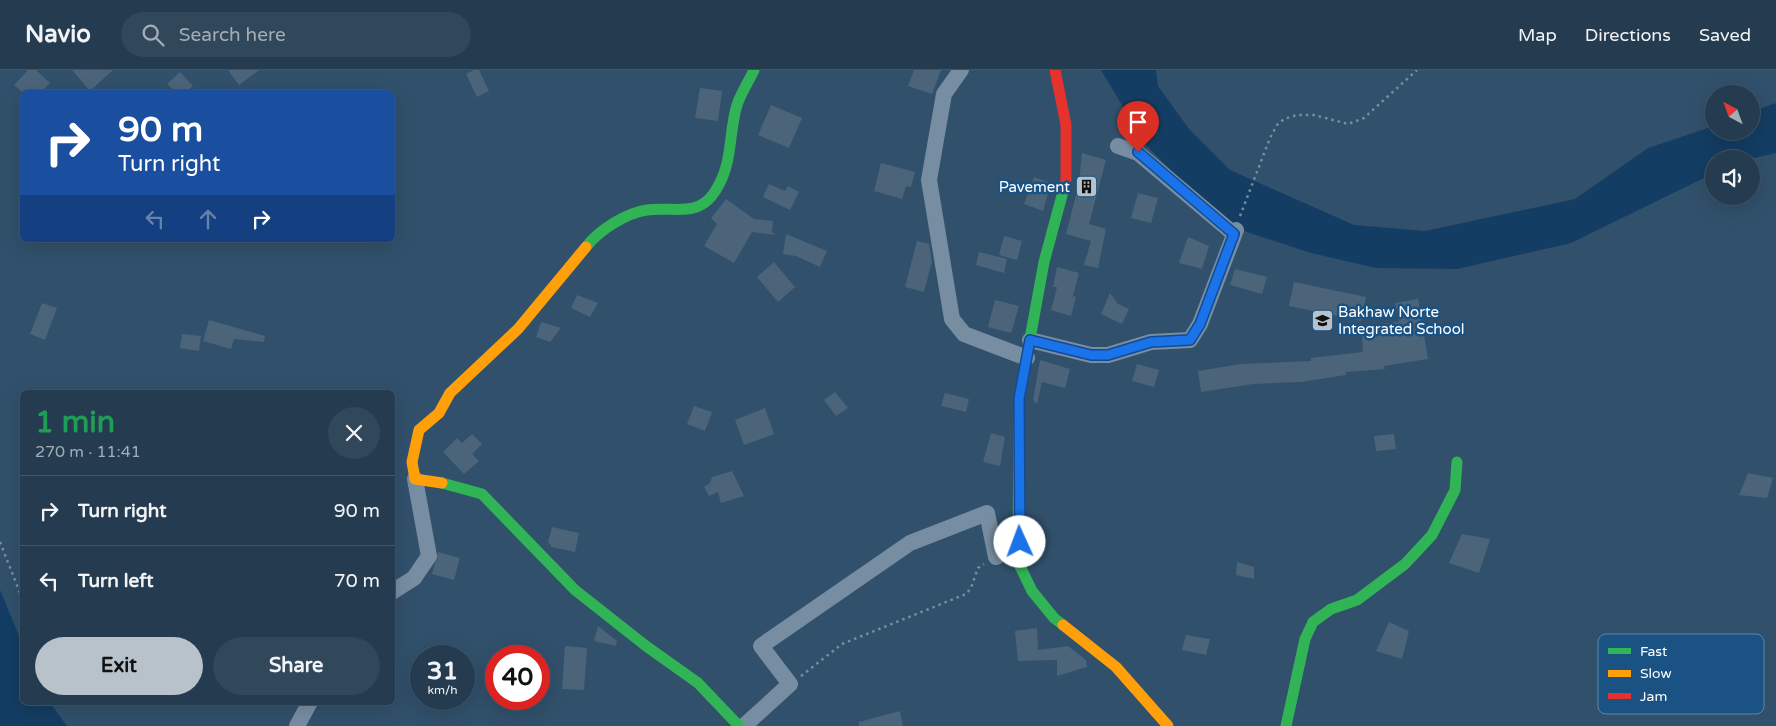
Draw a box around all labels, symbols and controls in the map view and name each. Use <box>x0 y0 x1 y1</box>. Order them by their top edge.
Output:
search box <box>121 12 471 57</box>
text: Navio <box>25 20 91 49</box>
icon: search <box>139 21 167 49</box>
text: Search here <box>179 24 286 46</box>
text: Map <box>1518 24 1557 46</box>
text: Directions <box>1585 24 1671 46</box>
text: Saved <box>1699 24 1751 46</box>
north arrow <box>1705 85 1760 140</box>
map controls <box>1705 85 1760 205</box>
pin <box>1117 101 1159 152</box>
icon: arrive <box>1124 108 1152 136</box>
text: 90 m <box>118 109 203 151</box>
icon: right <box>35 110 100 175</box>
button: sound <box>1705 150 1760 205</box>
text: Turn right <box>118 151 220 177</box>
building icon: Pavement <box>1074 175 1098 199</box>
place label: Pavement <box>999 178 1070 196</box>
icon: left <box>141 205 169 233</box>
icon: ahead <box>194 205 222 233</box>
icon: right <box>247 205 275 233</box>
place label: Bakhaw Norte Integrated School <box>1338 303 1464 338</box>
school or university icon: Bakhaw Norte Integrated School <box>1310 309 1334 333</box>
text: 1 min <box>35 404 115 441</box>
button: close <box>328 407 380 459</box>
text: 270 m · 11:41 <box>35 442 141 462</box>
icon: right <box>35 497 63 525</box>
text: Turn right <box>78 500 166 522</box>
text: 90 m <box>334 500 380 522</box>
position arrow <box>993 515 1045 567</box>
icon: left <box>35 567 63 595</box>
text: Turn left <box>78 570 154 592</box>
text: 70 m <box>334 570 380 592</box>
legend <box>1598 634 1764 714</box>
button: Exit <box>35 637 203 695</box>
button: Share <box>213 637 380 695</box>
text: Fast <box>1640 643 1668 660</box>
speed limit sign: 40 <box>485 645 550 710</box>
text: 31 <box>427 656 458 686</box>
text: Slow <box>1640 665 1672 682</box>
text: km/h <box>427 683 458 697</box>
text: Jam <box>1640 688 1667 705</box>

